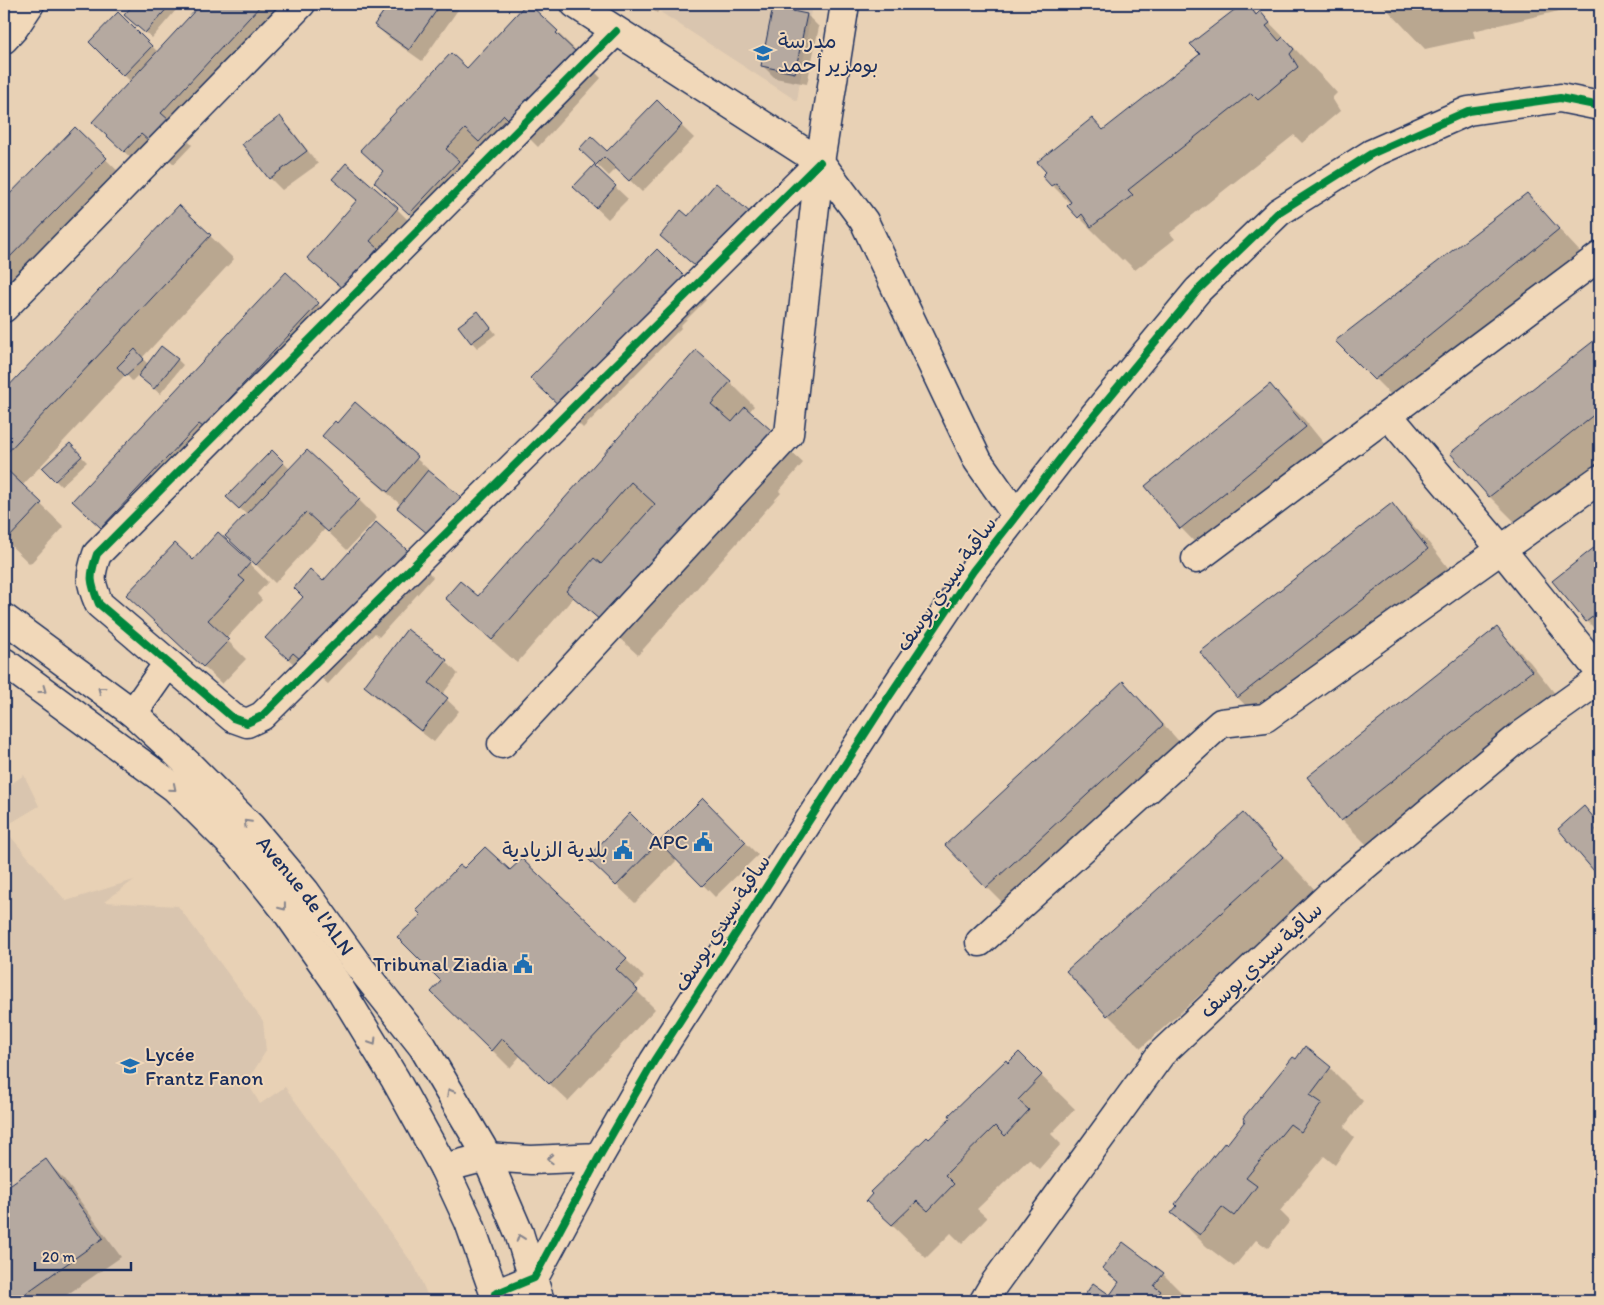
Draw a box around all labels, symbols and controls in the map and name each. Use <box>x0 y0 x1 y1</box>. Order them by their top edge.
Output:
place label: مدرسة بومزير أحمد <box>778 28 879 78</box>
school or university icon: مدرسة بومزير أحمد <box>752 42 774 64</box>
street label: ساقية سيدي يوسف <box>890 512 1004 658</box>
one-way arrow <box>37 684 47 693</box>
one-way arrow <box>97 687 107 696</box>
one-way arrow <box>167 782 176 790</box>
one-way arrow <box>244 820 253 829</box>
place label: APC <box>649 829 688 854</box>
street label: Avenue de l'ALN <box>252 830 360 960</box>
public building icon: APC <box>692 831 714 853</box>
place label: بلدية الزيادية <box>502 837 608 863</box>
public building icon: بلدية الزيادية <box>612 839 634 861</box>
street label: ساقية سيدي يوسف <box>668 849 778 998</box>
street label: ساقية سيدي يوسف <box>1194 896 1329 1025</box>
one-way arrow <box>277 901 286 911</box>
place label: Tribunal Ziadia <box>373 951 508 976</box>
public building icon: Tribunal Ziadia <box>512 953 534 975</box>
one-way arrow <box>367 1037 376 1046</box>
place label: Lycée Frantz Fanon <box>145 1041 263 1090</box>
school or university icon: Lycée Frantz Fanon <box>119 1055 141 1077</box>
one-way arrow <box>446 1089 456 1098</box>
one-way arrow <box>546 1154 554 1165</box>
one-way arrow <box>516 1234 526 1243</box>
scale bar <box>35 1240 131 1272</box>
text: 20 m <box>42 1248 76 1266</box>

